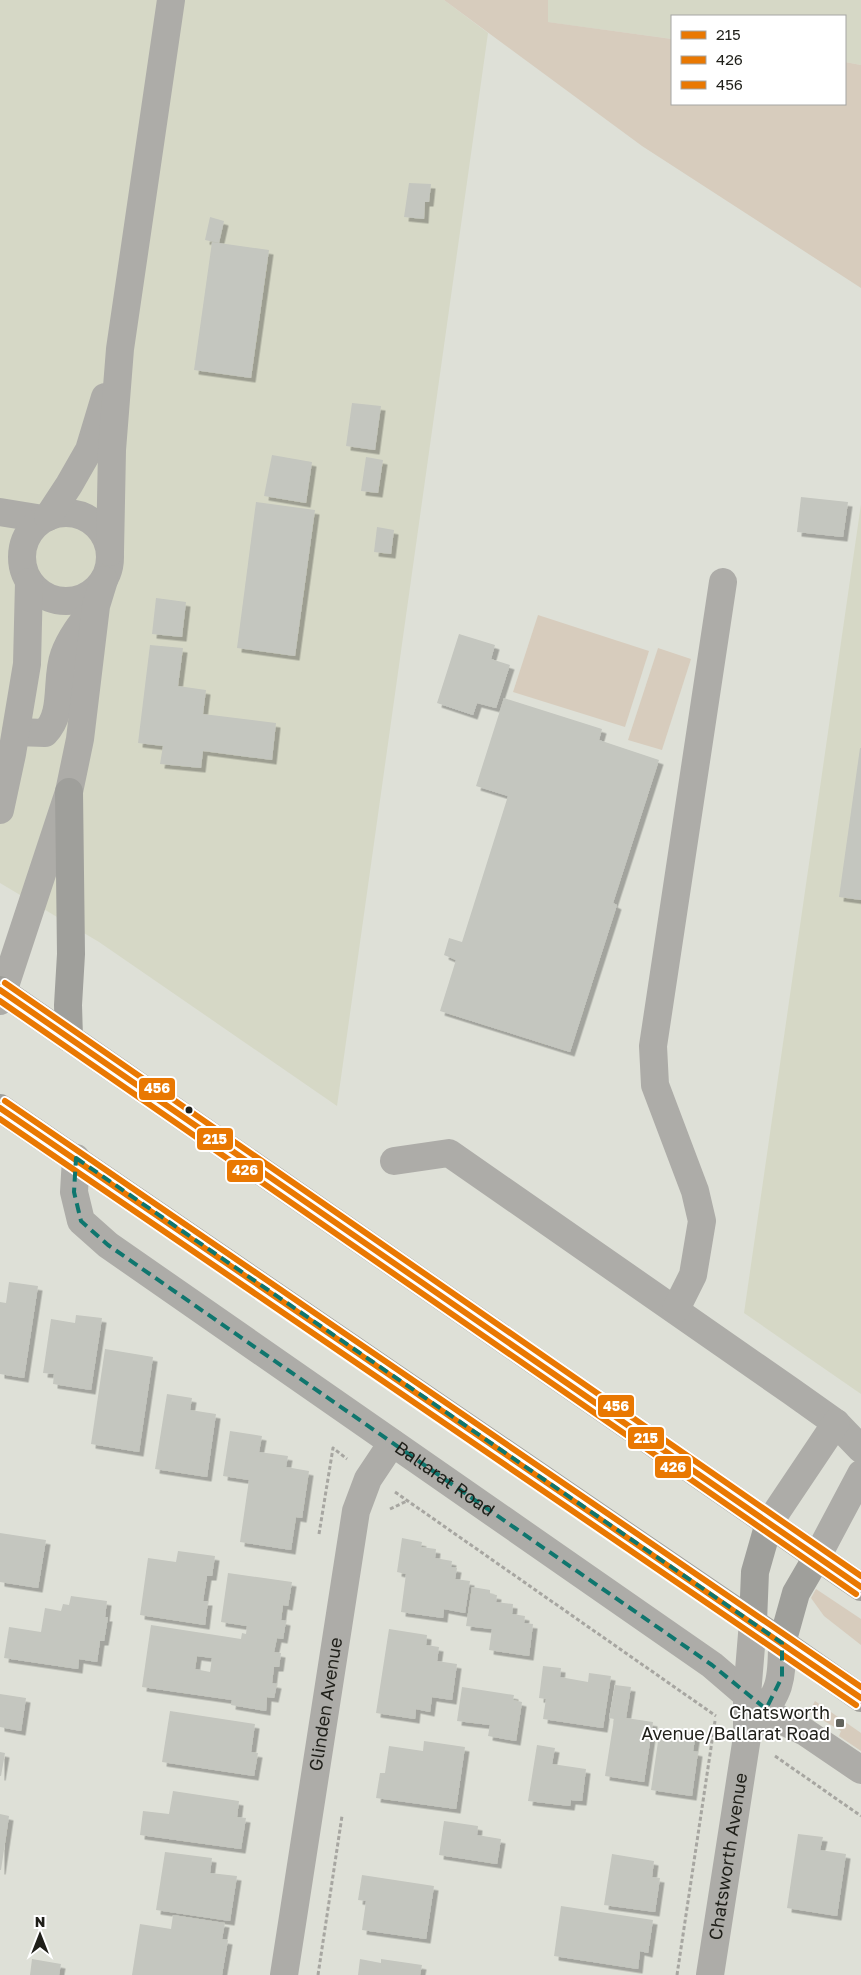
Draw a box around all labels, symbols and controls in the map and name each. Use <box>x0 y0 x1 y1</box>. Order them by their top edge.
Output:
legend <box>671 15 846 105</box>
text: 215 <box>716 25 741 43</box>
text: 426 <box>716 50 743 68</box>
text: 456 <box>716 75 743 93</box>
line badge: 456 <box>138 1077 176 1101</box>
text: 456 <box>144 1079 170 1096</box>
unlabelled marker <box>184 1105 194 1115</box>
line badge: 215 <box>196 1127 234 1151</box>
text: 215 <box>203 1130 228 1147</box>
line badge: 426 <box>226 1159 264 1183</box>
text: 426 <box>232 1161 258 1178</box>
line badge: 456 <box>597 1394 635 1418</box>
text: 456 <box>603 1397 629 1414</box>
line badge: 215 <box>627 1426 665 1450</box>
text: 215 <box>634 1429 659 1446</box>
street label: Ballarat Road <box>391 1436 499 1521</box>
line badge: 426 <box>654 1455 692 1479</box>
text: 426 <box>660 1458 686 1475</box>
street label: Glinden Avenue <box>304 1636 346 1773</box>
place label: Chatsworth Avenue/Ballarat Road <box>641 1701 830 1744</box>
marker: Chatsworth Avenue/Ballarat Road <box>834 1717 846 1729</box>
street label: Chatsworth Avenue <box>704 1771 751 1941</box>
north arrow <box>15 1910 65 1960</box>
text: N <box>35 1913 45 1930</box>

